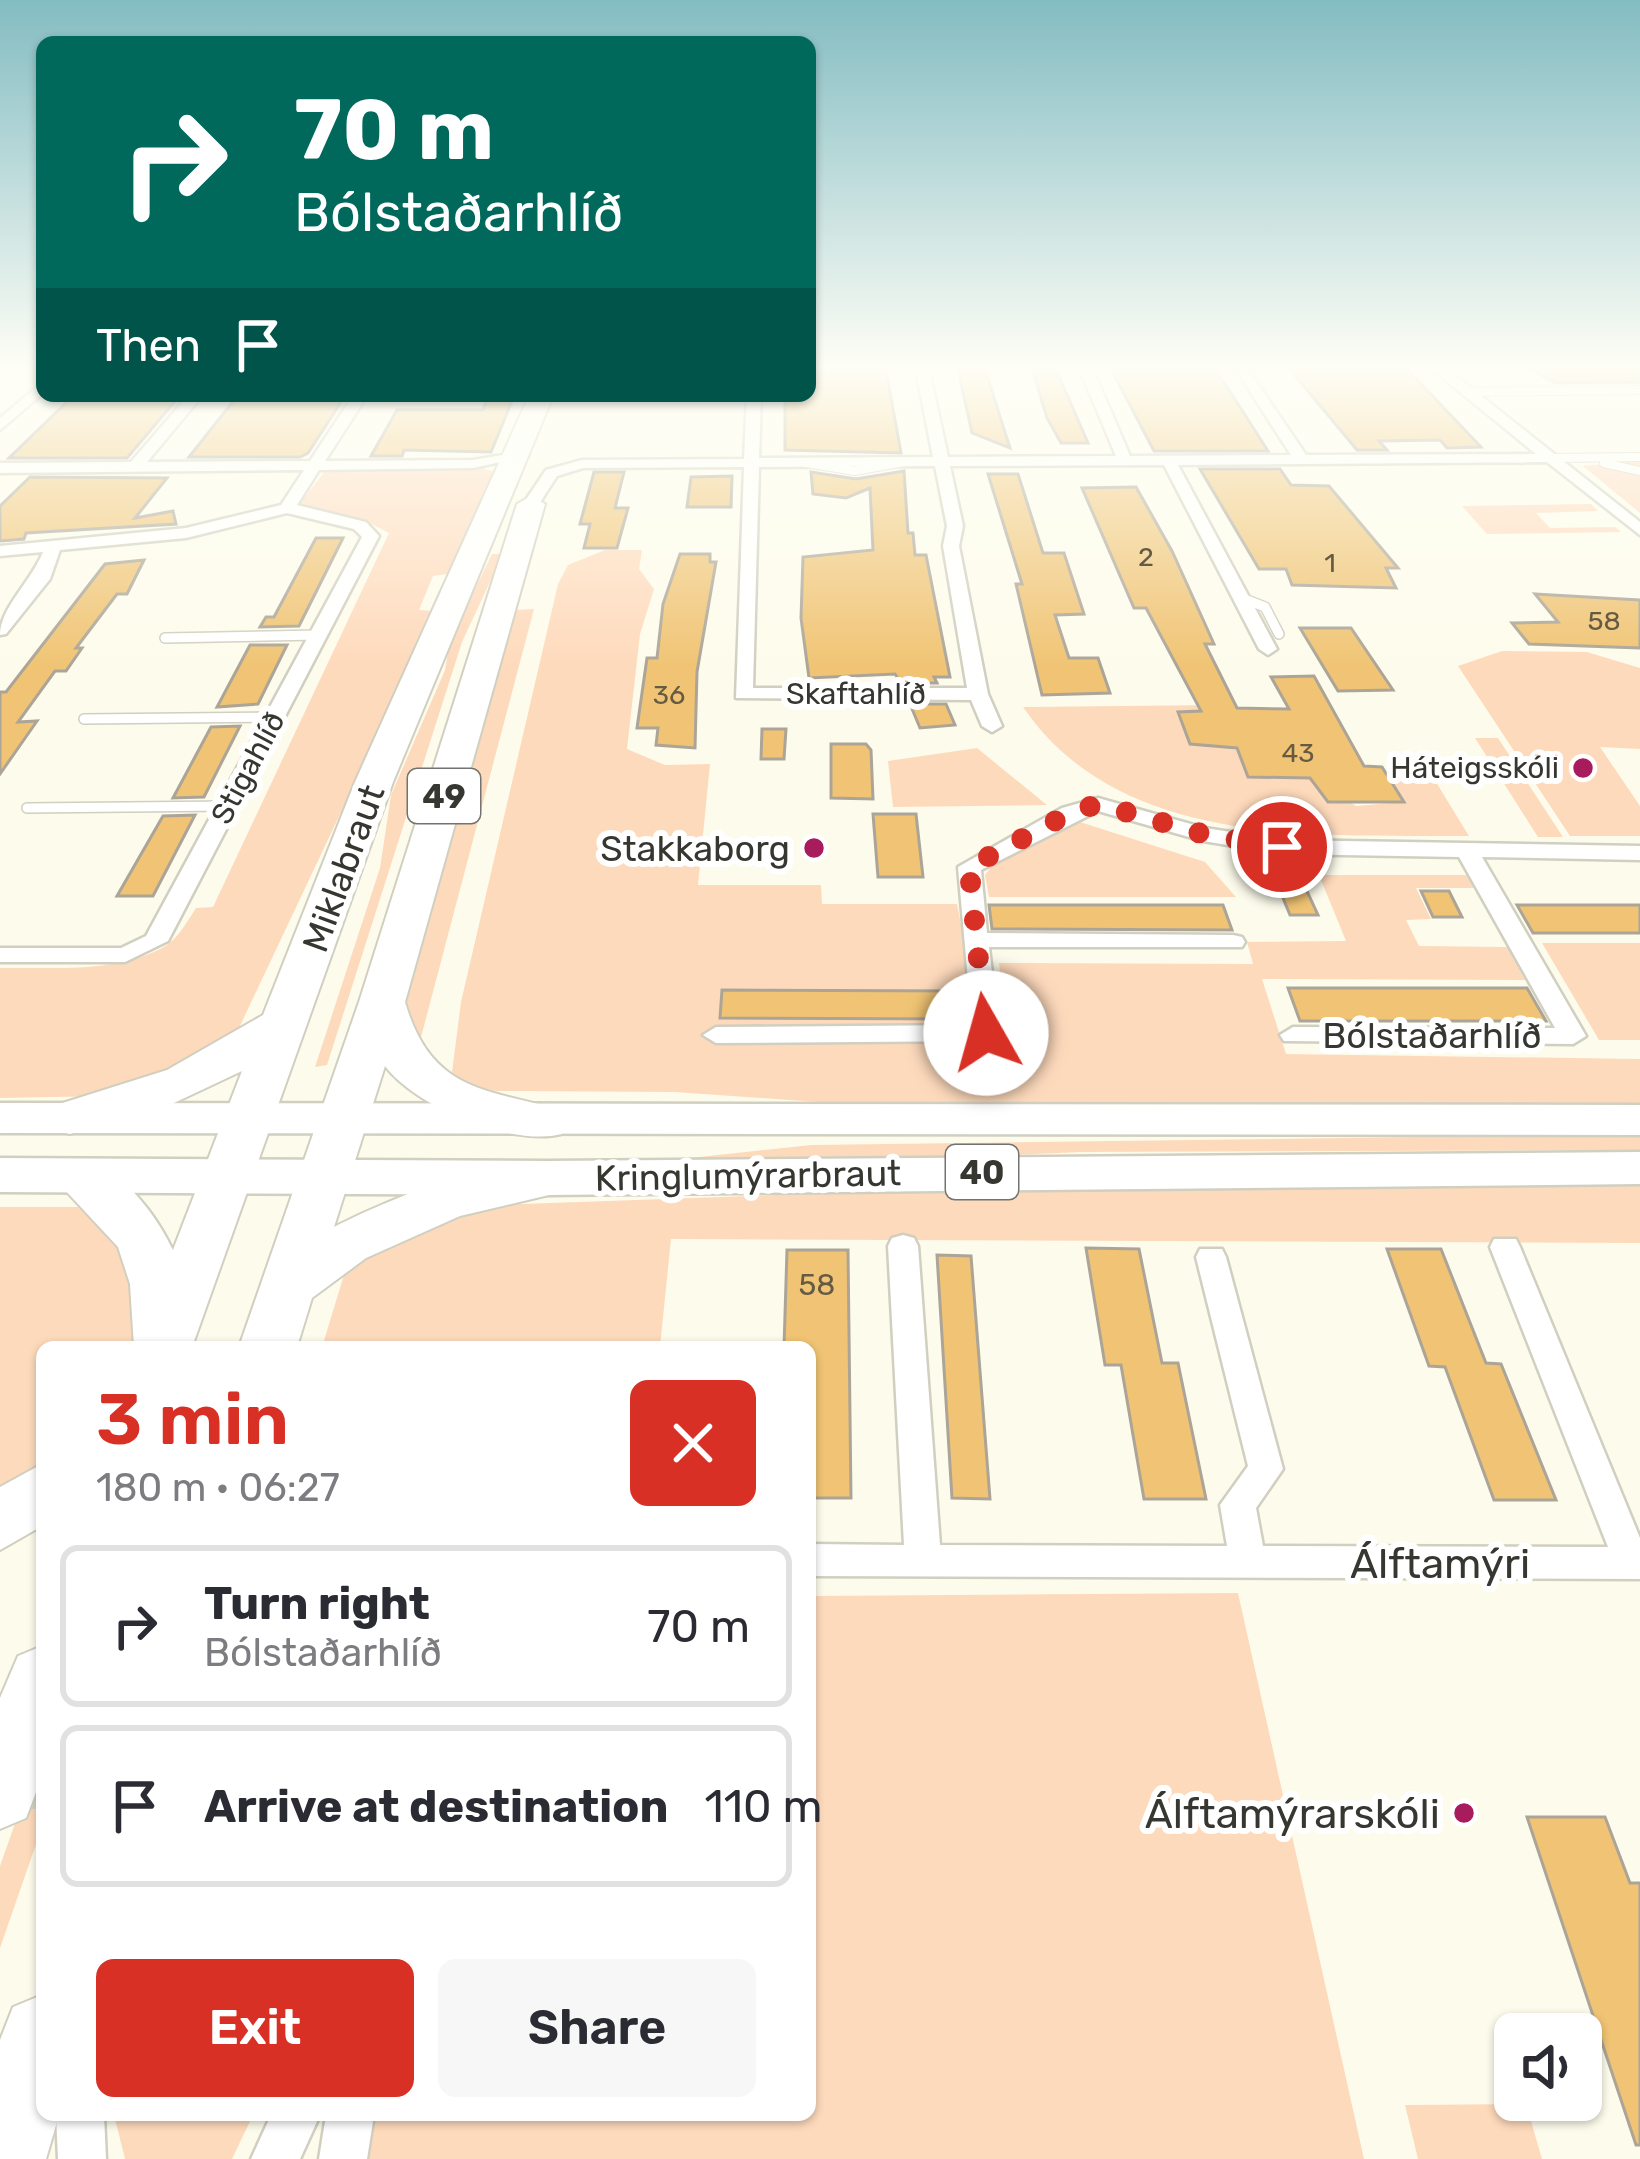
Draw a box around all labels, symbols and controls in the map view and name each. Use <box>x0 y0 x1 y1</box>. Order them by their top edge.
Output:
text: 70 m <box>294 80 494 180</box>
icon: right <box>96 84 252 240</box>
text: Bólstaðarhlíð <box>294 181 623 245</box>
icon: arrive <box>225 312 291 378</box>
text: Then <box>96 319 201 372</box>
house number: 2 <box>1138 541 1154 573</box>
house number: 1 <box>1324 547 1336 579</box>
house number: 58 <box>1587 605 1621 637</box>
street label: Skaftahlíð <box>786 676 926 712</box>
house number: 36 <box>653 679 685 711</box>
street label: Stigahlíð <box>203 706 293 830</box>
house number: 43 <box>1282 737 1315 769</box>
place label: Háteigsskóli <box>1390 750 1559 786</box>
marker: Háteigsskóli <box>1570 755 1596 781</box>
road number: 49 <box>408 769 480 823</box>
street label: Miklabraut <box>293 779 394 958</box>
pin <box>1231 796 1333 898</box>
icon: arrive <box>1249 814 1315 880</box>
place label: Stakkaborg <box>600 827 790 870</box>
marker: Stakkaborg <box>801 835 827 861</box>
position arrow <box>923 970 1049 1096</box>
street label: Bólstaðarhlíð <box>1322 1014 1542 1057</box>
road number: 40 <box>946 1145 1018 1199</box>
street label: Kringlumýrarbraut <box>594 1151 902 1200</box>
house number: 58 <box>799 1267 835 1303</box>
text: 3 min <box>96 1377 289 1462</box>
button: close <box>630 1380 756 1506</box>
text: 180 m · 06:27 <box>96 1465 340 1511</box>
street label: Álftamýri <box>1350 1539 1530 1589</box>
text: Turn right <box>204 1577 430 1630</box>
icon: right <box>102 1593 168 1659</box>
text: 70 m <box>647 1600 750 1653</box>
text: Bólstaðarhlíð <box>204 1630 442 1676</box>
icon: arrive <box>102 1773 168 1839</box>
text: Arrive at destination <box>204 1780 669 1833</box>
text: 110 m <box>705 1780 823 1833</box>
place label: Álftamýrarskóli <box>1145 1789 1440 1839</box>
marker: Álftamýrarskóli <box>1451 1800 1477 1826</box>
button: Exit <box>96 1959 414 2097</box>
button: Share <box>438 1959 756 2097</box>
map controls <box>1494 2013 1602 2121</box>
button: sound <box>1494 2013 1602 2121</box>

